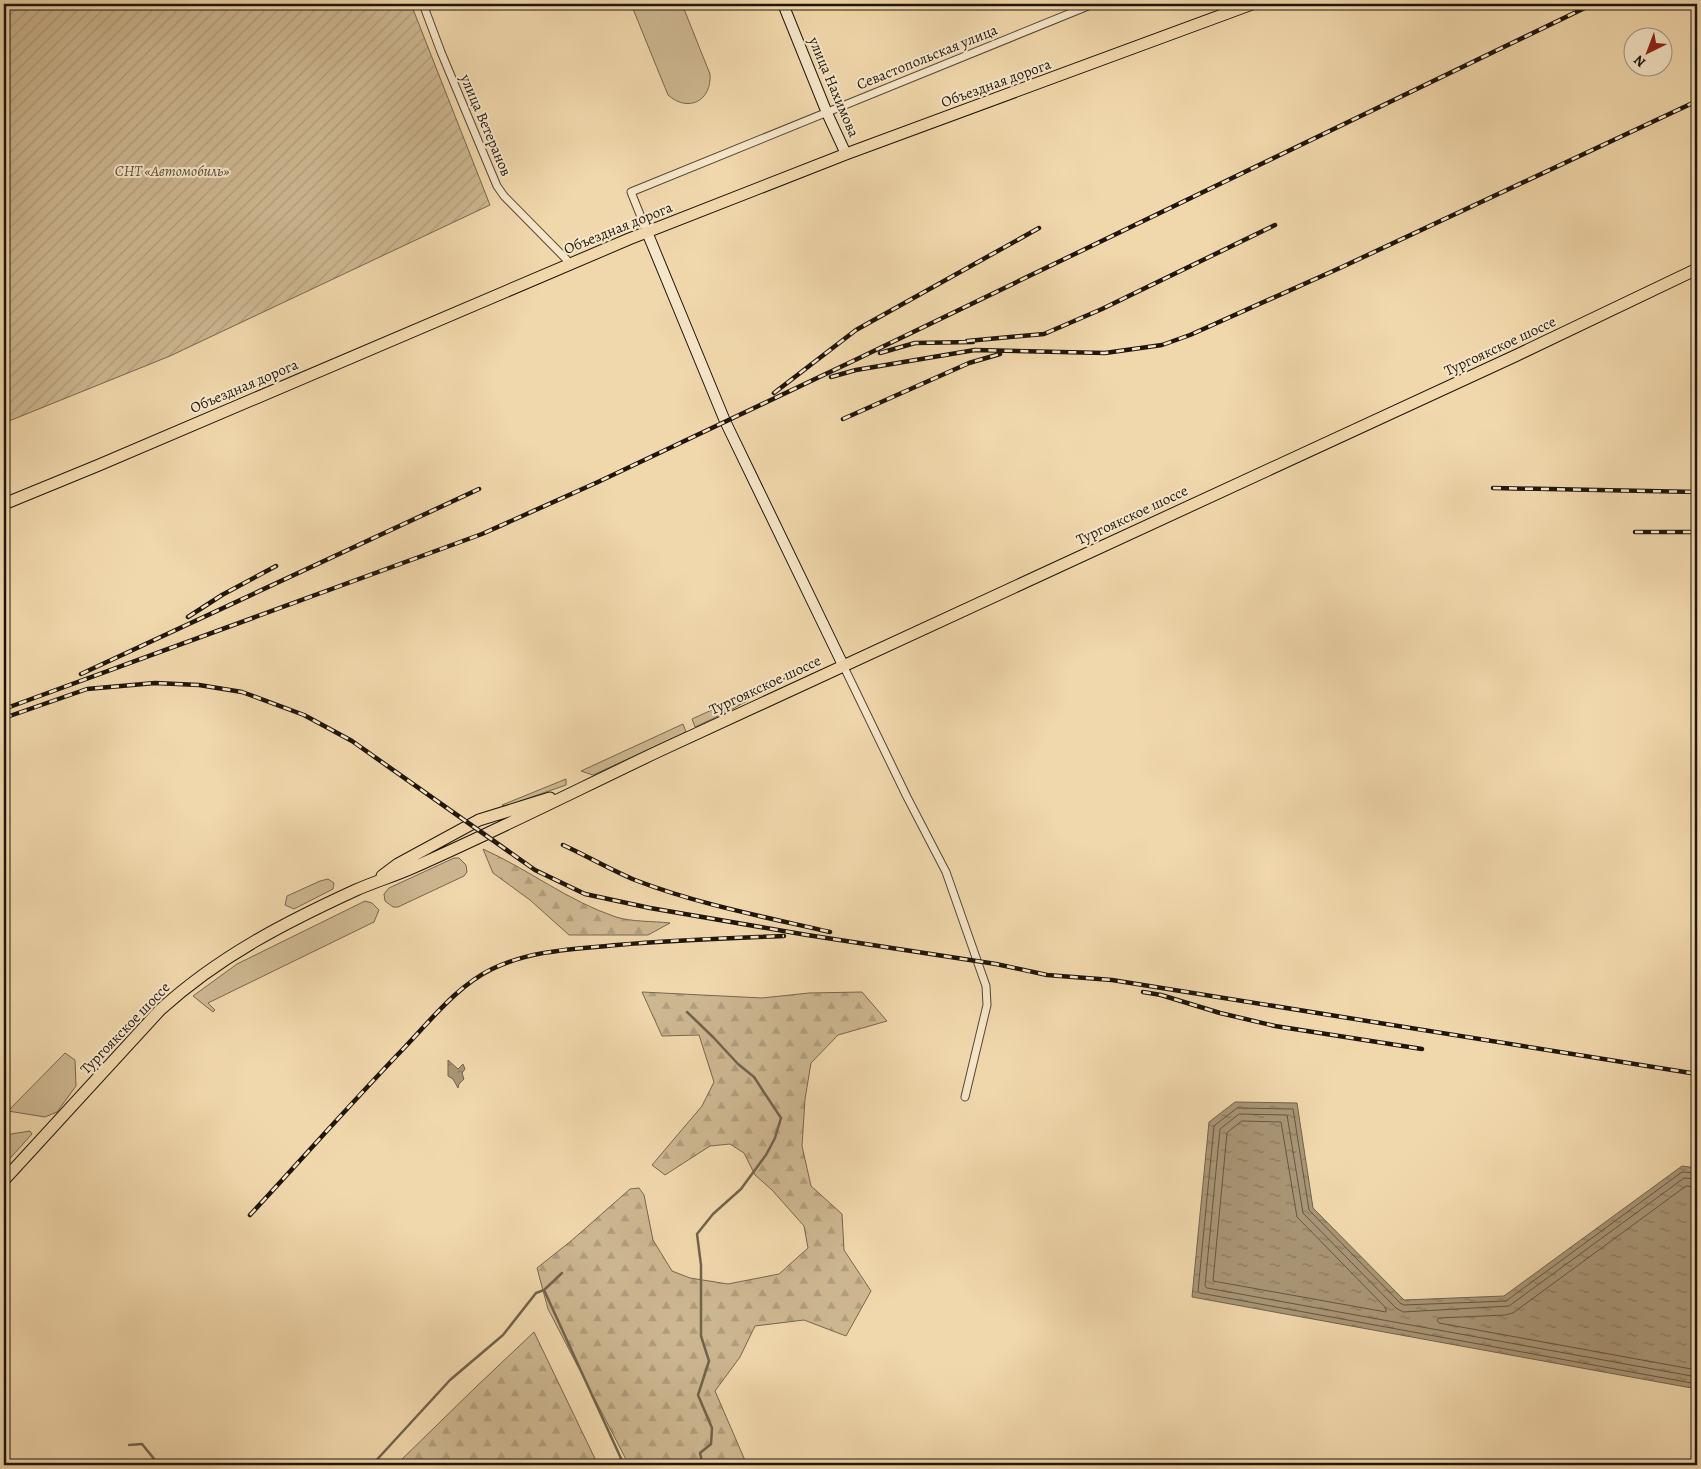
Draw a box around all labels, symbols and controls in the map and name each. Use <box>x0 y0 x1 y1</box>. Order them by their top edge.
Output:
street label: Севастопольская улица <box>854 20 1000 94</box>
north arrow <box>1624 28 1674 78</box>
street label: улица Нахимова <box>803 33 864 140</box>
text: N <box>1629 51 1650 72</box>
street label: Объездная дорога <box>938 54 1054 112</box>
street label: улица Ветеранов <box>455 70 516 179</box>
park label: СНТ «Автомобиль» <box>115 161 229 181</box>
street label: Объездная дорога <box>561 197 675 259</box>
street label: Тургоякское шоссе <box>1441 311 1559 381</box>
street label: Объездная дорога <box>187 354 301 418</box>
street label: Тургоякское шоссе <box>1073 480 1191 550</box>
street label: Тургоякское шоссе <box>706 650 824 720</box>
street label: Тургоякское шоссе <box>76 977 174 1078</box>

